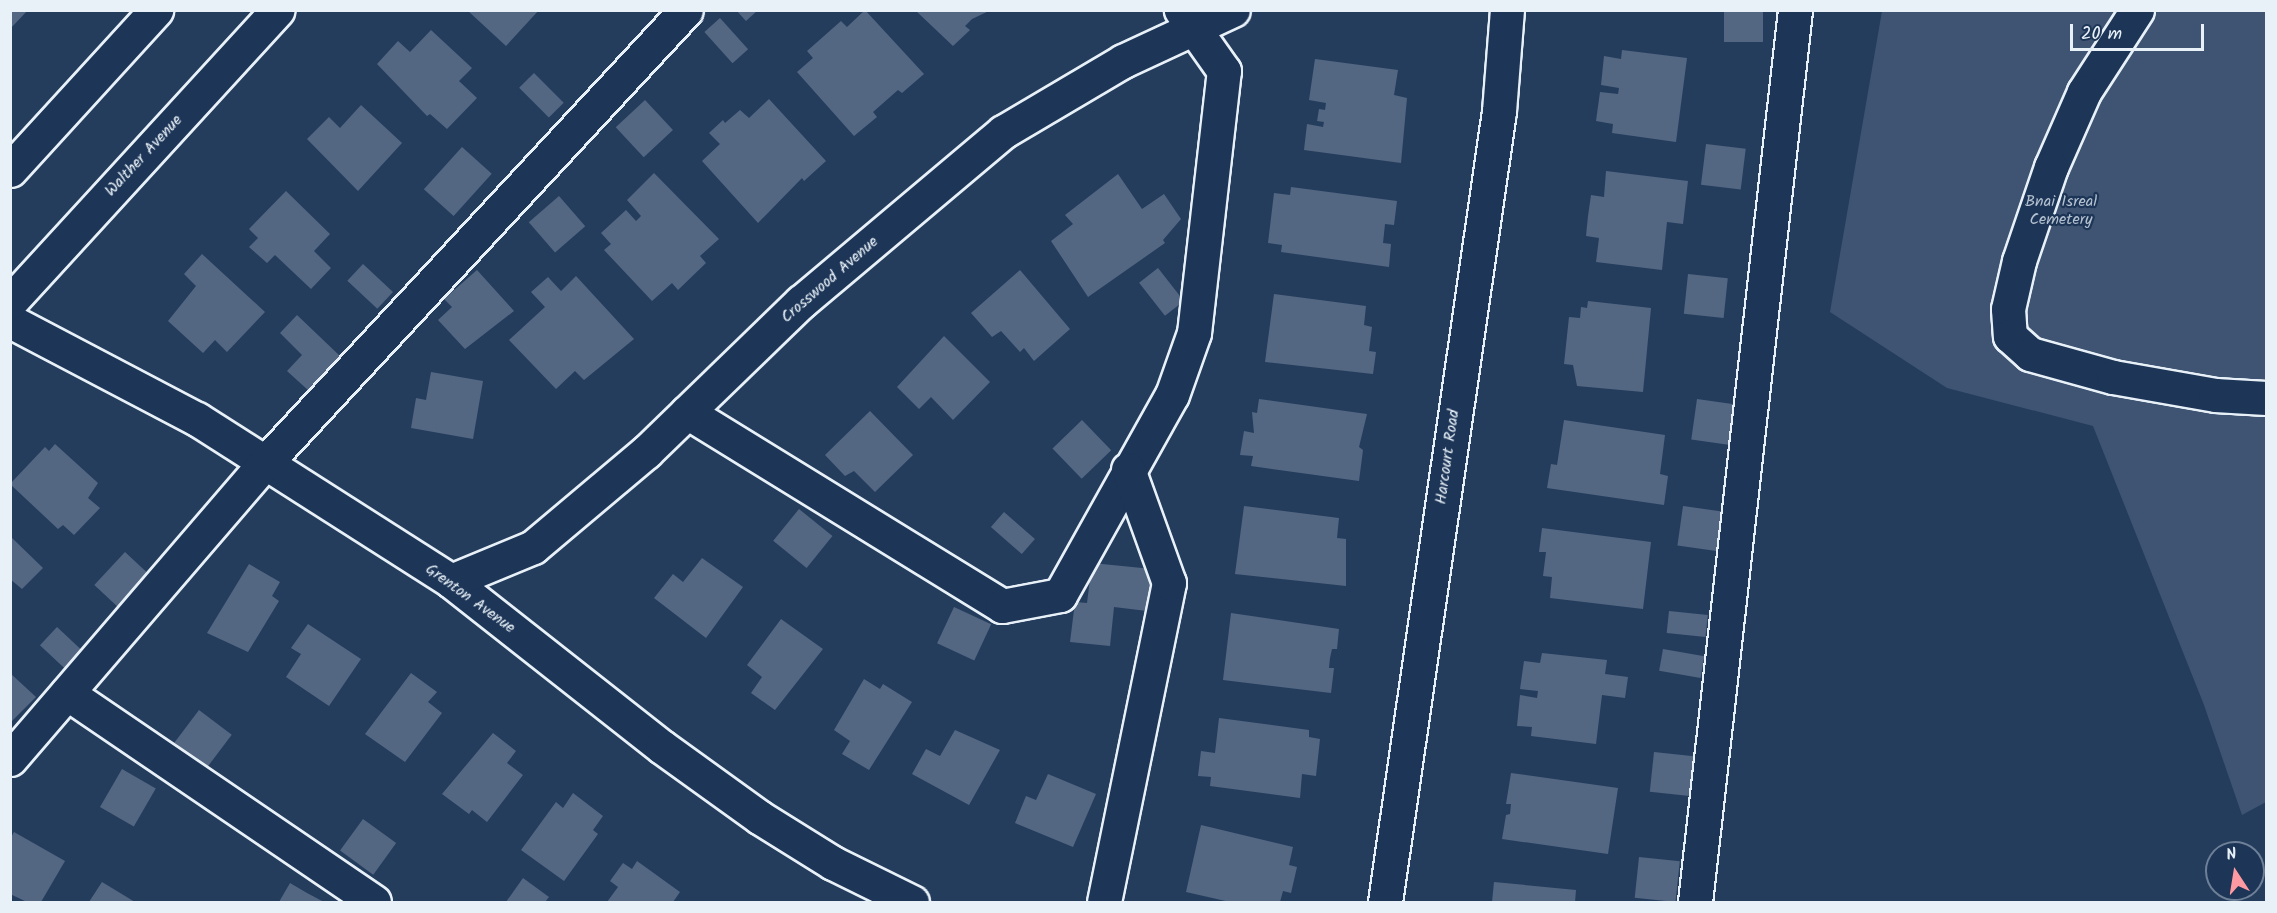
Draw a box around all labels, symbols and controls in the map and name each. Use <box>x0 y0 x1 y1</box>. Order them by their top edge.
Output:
scale bar <box>2073 12 2206 50</box>
text: 20 m <box>2081 20 2122 49</box>
street label: Walther Avenue <box>101 111 187 201</box>
park label: Bnai Isreal Cemetery <box>2025 192 2097 230</box>
street label: Crosswood Avenue <box>777 233 883 327</box>
street label: Harcourt Road <box>1432 408 1464 506</box>
street label: Grenton Avenue <box>421 560 519 638</box>
north arrow <box>2205 841 2265 901</box>
text: N <box>2224 842 2239 868</box>

